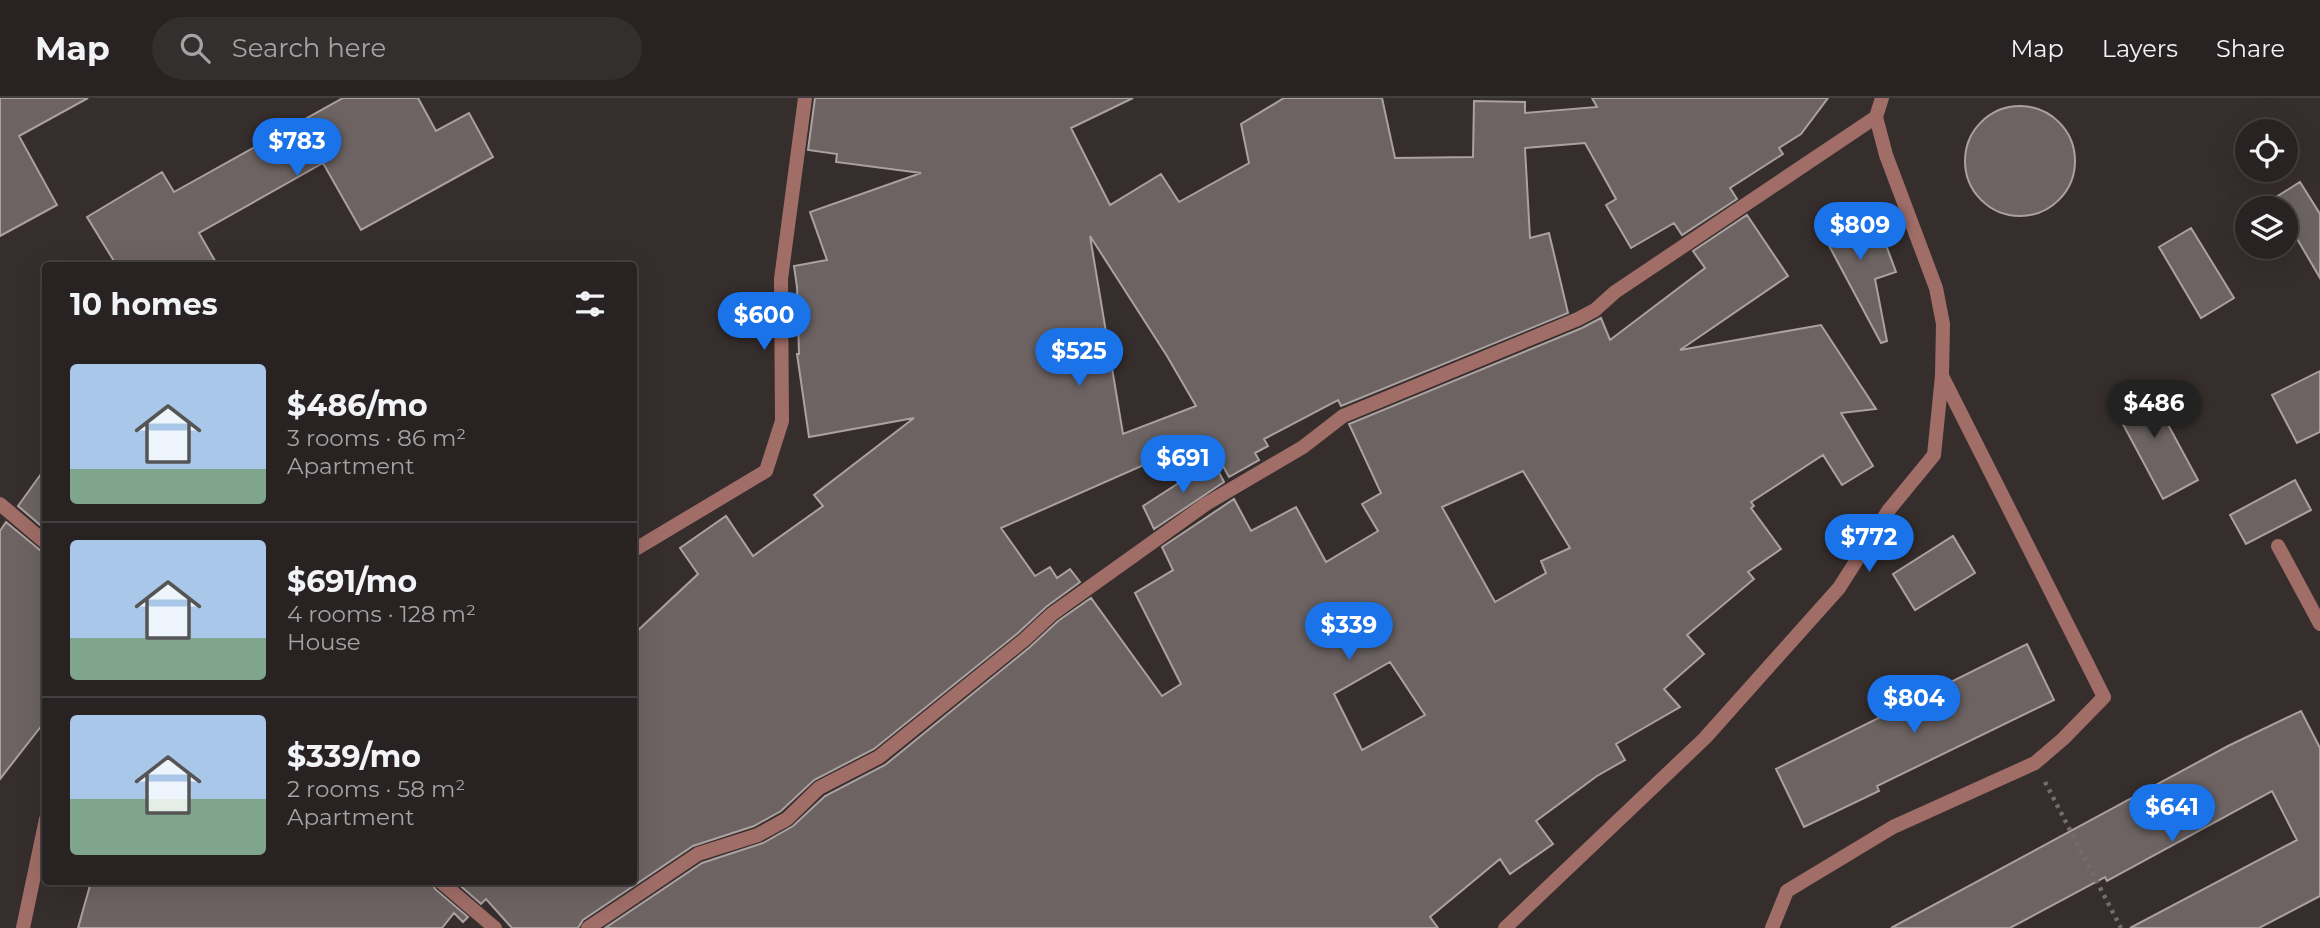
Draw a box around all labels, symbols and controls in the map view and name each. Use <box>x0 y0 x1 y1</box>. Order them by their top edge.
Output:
search box <box>152 17 642 80</box>
text: Map <box>35 28 110 68</box>
icon: search <box>176 29 214 67</box>
text: Search here <box>232 32 386 64</box>
text: Map <box>2010 34 2064 63</box>
text: Layers <box>2102 34 2178 63</box>
text: Share <box>2216 34 2285 63</box>
pin: $783 <box>256 118 338 178</box>
map controls <box>2235 119 2298 259</box>
button: locate <box>2235 119 2298 182</box>
text: $783 <box>268 127 326 155</box>
button: layers <box>2235 196 2298 259</box>
pin: $809 <box>1819 202 1901 262</box>
text: $809 <box>1830 211 1890 239</box>
icon: filters <box>571 285 609 323</box>
text: 10 homes <box>70 286 218 323</box>
pin: $600 <box>723 292 805 352</box>
text: $600 <box>734 301 794 329</box>
pin: $525 <box>1038 328 1120 388</box>
text: $525 <box>1051 337 1107 365</box>
pin: $486 <box>2113 380 2195 440</box>
text: $486/mo <box>287 387 428 424</box>
text: $486 <box>2124 389 2184 417</box>
icon: home <box>126 392 210 476</box>
text: 3 rooms · 86 m² <box>287 424 466 452</box>
pin: $691 <box>1142 436 1224 495</box>
text: $691 <box>1157 444 1209 472</box>
text: Apartment <box>287 452 415 480</box>
pin: $772 <box>1828 514 1910 574</box>
text: $772 <box>1841 523 1897 551</box>
text: $691/mo <box>287 563 417 600</box>
icon: home <box>126 568 210 652</box>
text: 4 rooms · 128 m² <box>287 600 476 628</box>
pin: $339 <box>1308 602 1390 662</box>
text: $339 <box>1321 611 1377 639</box>
text: House <box>287 628 361 656</box>
pin: $804 <box>1873 676 1955 735</box>
text: $804 <box>1883 684 1945 712</box>
text: $339/mo <box>287 738 421 775</box>
icon: home <box>126 743 210 827</box>
text: 2 rooms · 58 m² <box>287 775 465 803</box>
pin: $641 <box>2131 784 2213 844</box>
text: $641 <box>2145 793 2199 821</box>
text: Apartment <box>287 803 415 831</box>

